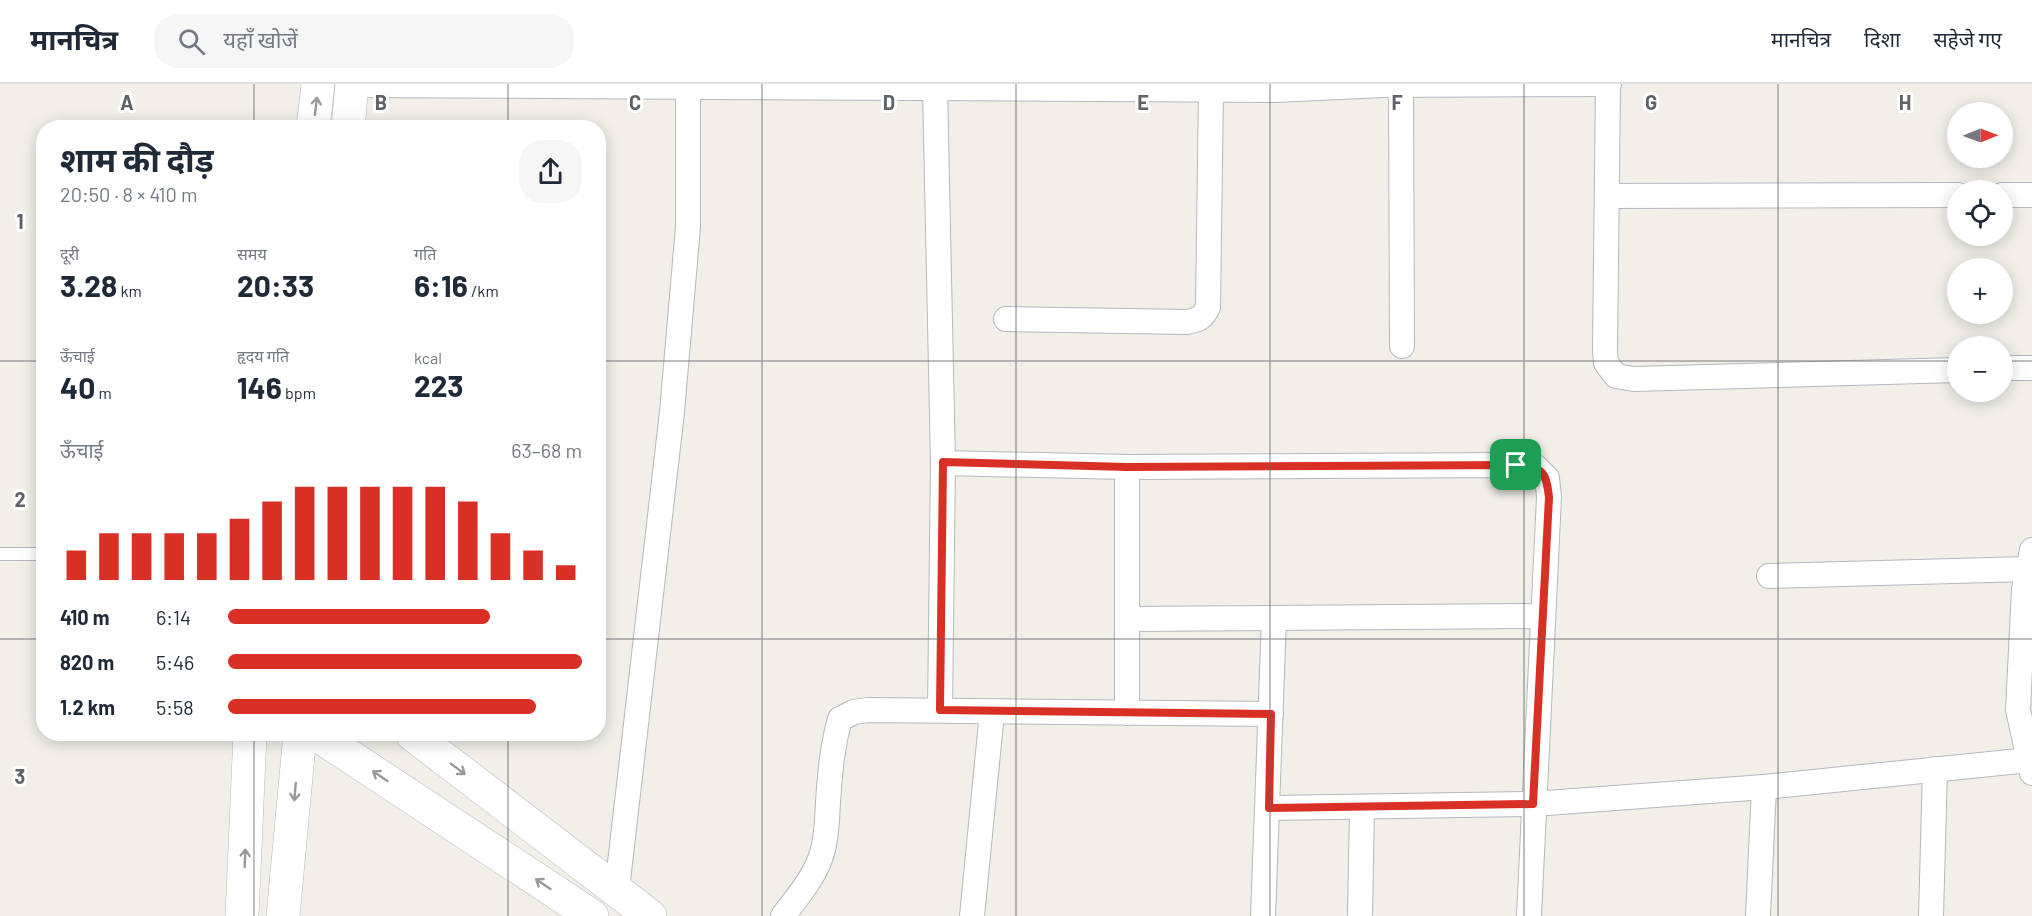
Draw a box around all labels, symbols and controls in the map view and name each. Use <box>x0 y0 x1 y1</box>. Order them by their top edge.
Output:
search box <box>154 14 574 68</box>
text: मानचित्र <box>30 22 118 56</box>
icon: search <box>175 25 208 58</box>
text: यहाँ खोजें <box>223 26 298 52</box>
text: मानचित्र <box>1771 26 1831 51</box>
text: दिशा <box>1864 26 1900 51</box>
text: सहेजे गए <box>1933 26 2002 51</box>
text: A <box>120 90 134 114</box>
text: B <box>375 90 387 114</box>
text: C <box>629 90 641 114</box>
text: D <box>883 90 895 114</box>
text: E <box>1137 90 1149 114</box>
text: F <box>1391 90 1403 114</box>
text: G <box>1645 90 1657 114</box>
text: H <box>1899 90 1911 114</box>
one-way arrow <box>310 96 321 116</box>
north arrow <box>1947 102 2013 168</box>
map controls <box>1947 102 2013 402</box>
text: शाम की दौड़ <box>60 139 214 179</box>
button: share <box>519 140 582 203</box>
button: locate <box>1947 180 2013 246</box>
text: 20:50 · 8 × 410 m <box>60 182 197 206</box>
text: 1 <box>16 209 24 233</box>
text: दूरी <box>60 244 79 263</box>
text: समय <box>237 244 267 263</box>
text: गति <box>414 244 436 263</box>
button: + <box>1947 258 2013 324</box>
text: 3.28 <box>60 267 117 303</box>
text: 20:33 <box>237 267 314 303</box>
text: 6:16 <box>414 267 468 303</box>
text: km <box>117 281 142 300</box>
text: /km <box>468 281 499 300</box>
button: − <box>1947 336 2013 402</box>
text: ऊँचाई <box>60 346 95 365</box>
text: हृदय गति <box>237 346 289 365</box>
text: kcal <box>414 348 442 367</box>
text: 223 <box>414 367 463 403</box>
text: 40 <box>60 369 95 405</box>
text: 146 <box>237 369 282 405</box>
text: m <box>95 383 112 402</box>
text: bpm <box>282 383 316 402</box>
text: ऊँचाई <box>60 438 103 462</box>
text: 63–68 m <box>511 438 582 462</box>
pin <box>1490 439 1541 490</box>
icon: arrive <box>1499 448 1532 481</box>
text: 2 <box>14 487 26 511</box>
text: 410 m <box>60 605 109 629</box>
text: 6:14 <box>156 605 191 629</box>
text: 820 m <box>60 650 114 674</box>
text: 5:46 <box>156 650 194 674</box>
text: 1.2 km <box>60 695 115 719</box>
text: 5:58 <box>156 695 194 719</box>
one-way arrow <box>450 763 466 775</box>
text: 3 <box>15 764 25 788</box>
one-way arrow <box>373 770 389 782</box>
one-way arrow <box>289 781 300 801</box>
one-way arrow <box>239 848 250 868</box>
one-way arrow <box>535 877 552 889</box>

